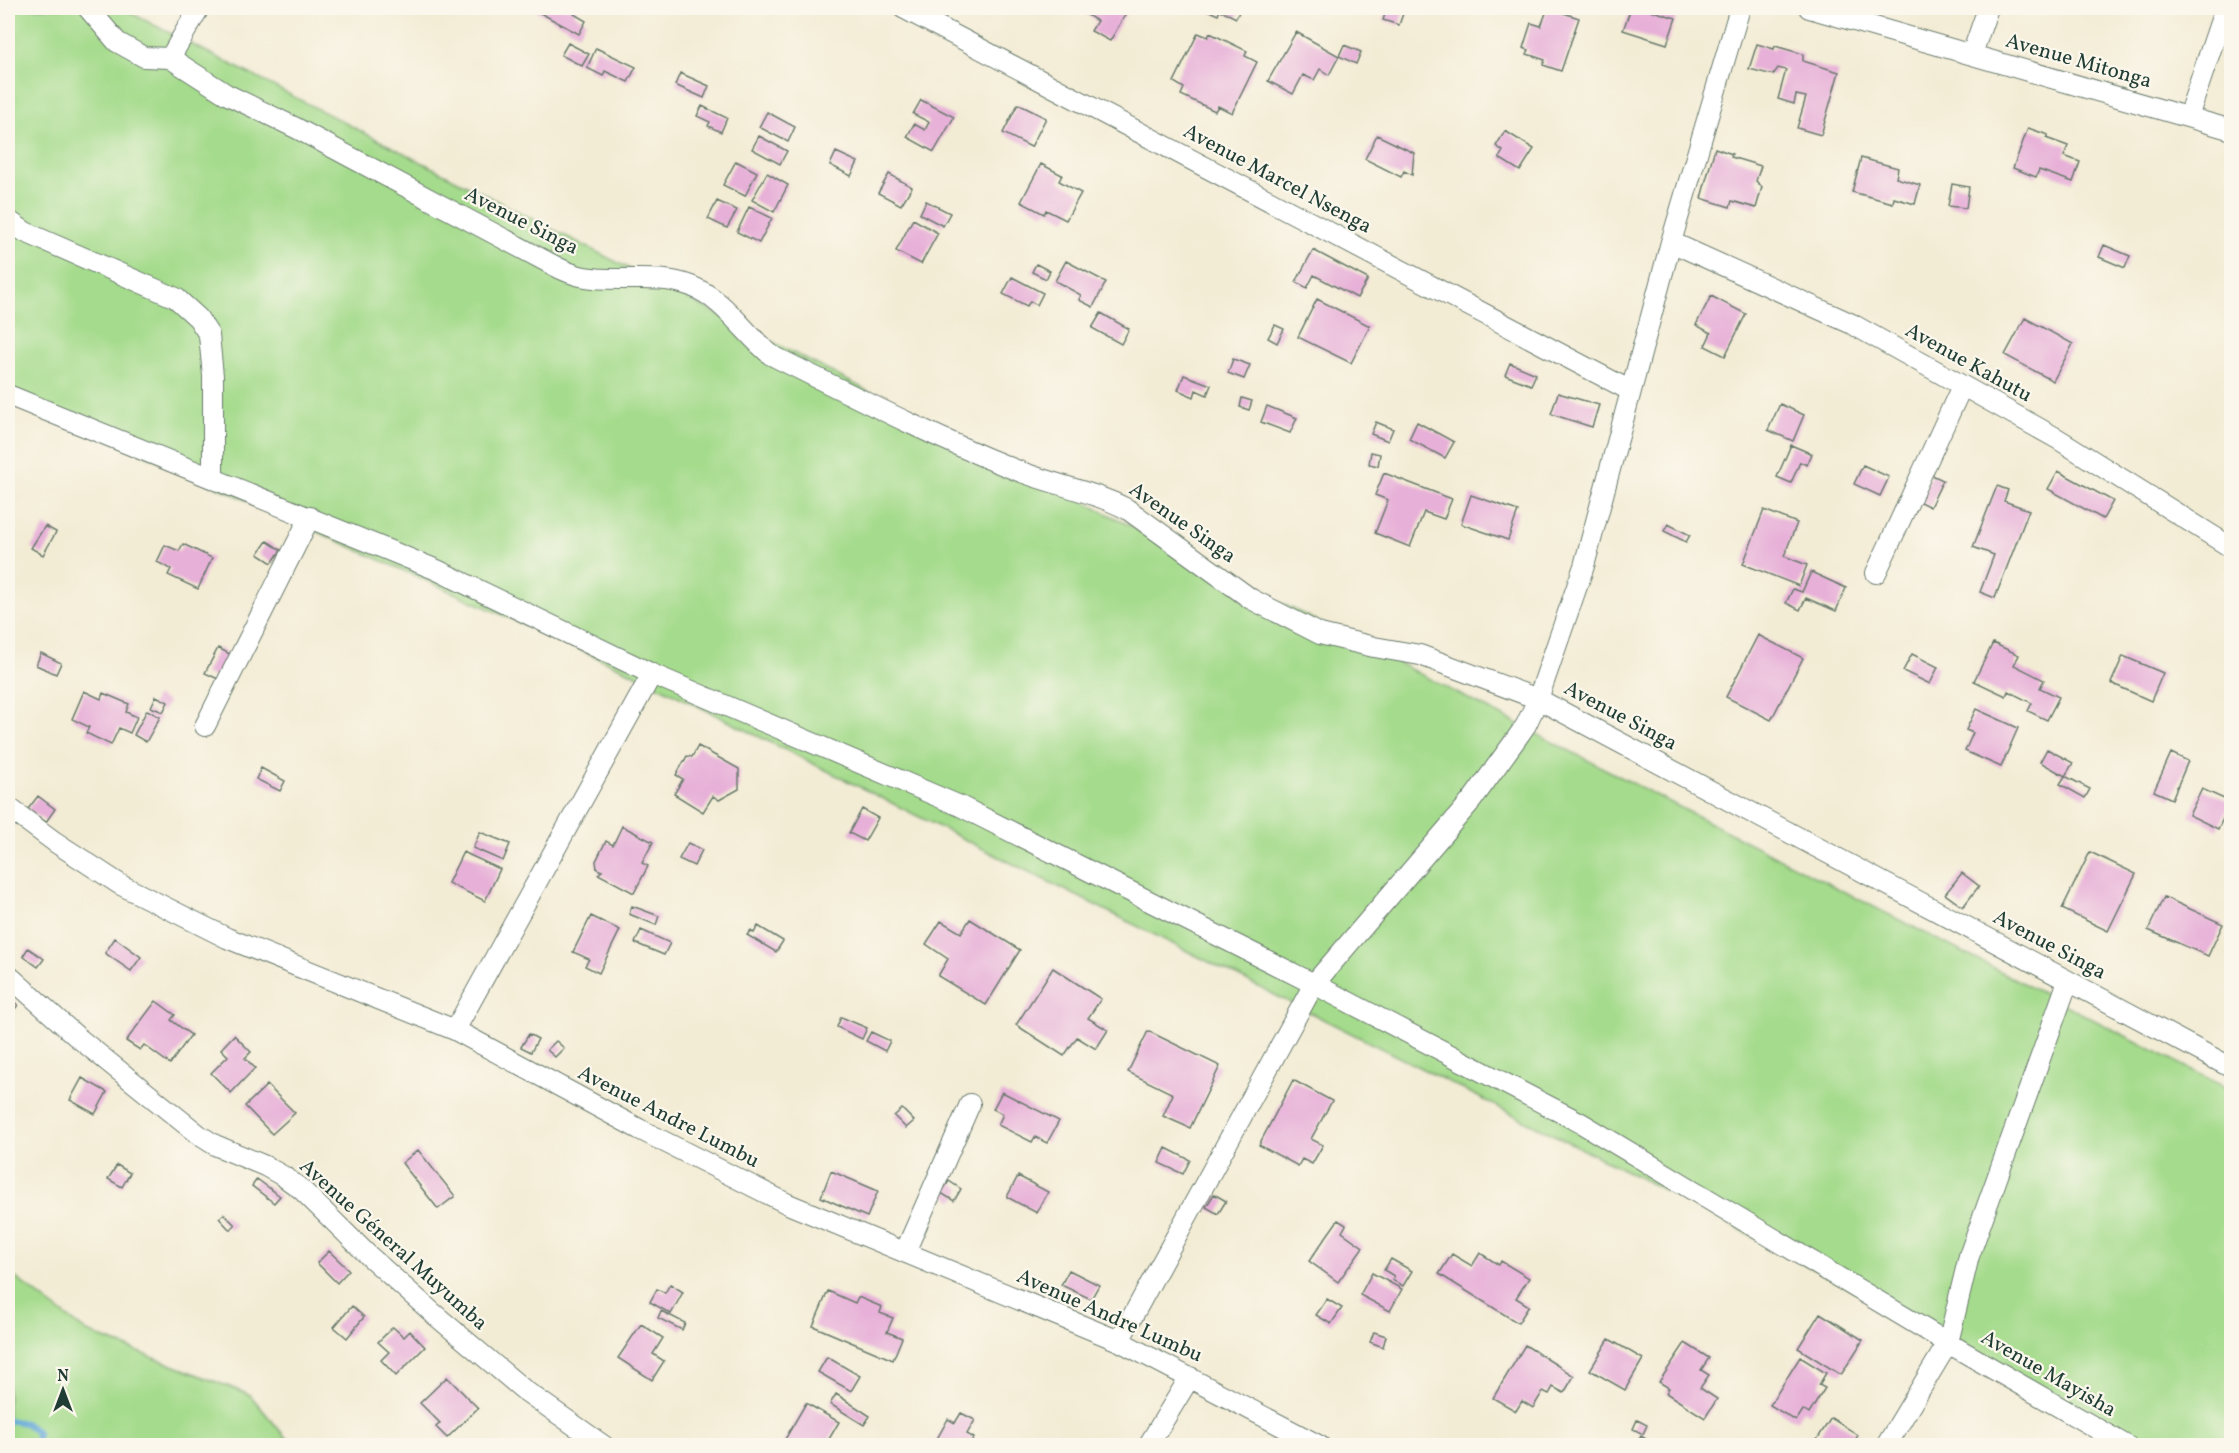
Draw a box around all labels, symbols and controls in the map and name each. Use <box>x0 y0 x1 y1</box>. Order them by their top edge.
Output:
street label: Avenue Mitonga <box>2002 27 2155 96</box>
street label: Avenue Marcel Nsenga <box>1178 117 1377 241</box>
street label: Avenue Singa <box>459 180 583 263</box>
street label: Avenue Kahutu <box>1900 316 2037 410</box>
street label: Avenue Singa <box>1123 476 1241 571</box>
street label: Avenue Singa <box>1559 674 1682 758</box>
street label: Avenue Singa <box>1988 903 2111 987</box>
street label: Avenue Andre Lumbu <box>572 1059 764 1176</box>
street label: Avenue Géneral Muyumba <box>292 1153 494 1338</box>
street label: Avenue Andre Lumbu <box>1012 1262 1207 1370</box>
street label: Avenue Mayisha <box>1975 1324 2121 1425</box>
north arrow <box>33 1360 93 1420</box>
text: N <box>57 1366 69 1388</box>

